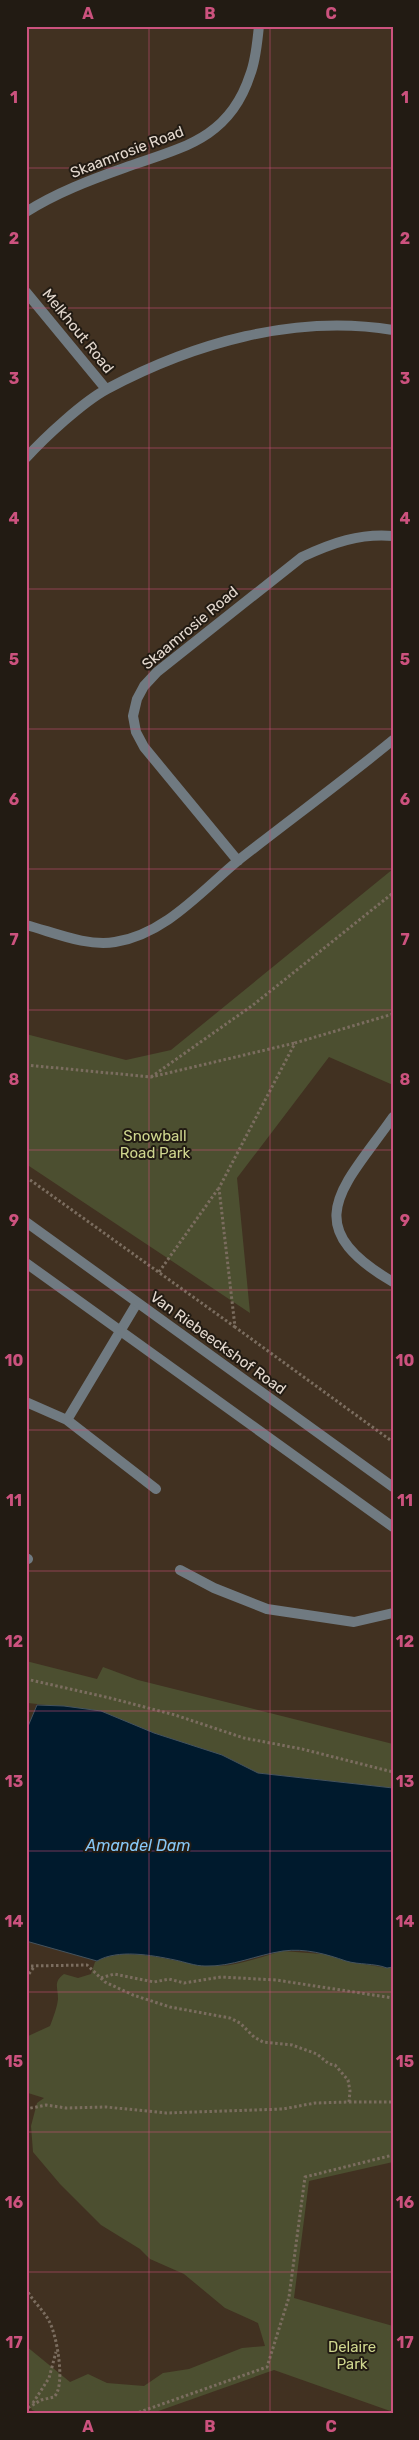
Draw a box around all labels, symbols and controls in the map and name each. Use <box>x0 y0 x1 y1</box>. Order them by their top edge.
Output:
text: A <box>82 4 94 23</box>
text: B <box>204 4 216 23</box>
text: C <box>325 4 337 23</box>
text: 1 <box>10 88 18 107</box>
text: 1 <box>401 88 409 107</box>
street label: Skaamrosie Road <box>68 122 186 182</box>
text: 2 <box>9 229 19 248</box>
text: 2 <box>400 229 410 248</box>
street label: Melkhout Road <box>38 285 118 377</box>
text: 3 <box>9 369 19 388</box>
text: 3 <box>400 369 410 388</box>
text: 4 <box>9 509 20 528</box>
text: 4 <box>400 509 411 528</box>
street label: Skaamrosie Road <box>138 583 242 673</box>
text: 5 <box>9 650 19 669</box>
text: 5 <box>400 650 410 669</box>
text: 6 <box>9 790 19 809</box>
text: 6 <box>400 790 410 809</box>
text: 7 <box>9 930 19 949</box>
text: 7 <box>400 930 410 949</box>
text: 8 <box>9 1070 20 1089</box>
text: 8 <box>400 1070 411 1089</box>
park label: Snowball Road Park <box>120 1127 190 1162</box>
text: 9 <box>9 1211 19 1230</box>
text: 9 <box>400 1211 410 1230</box>
street label: Van Riebeeckshof Road <box>147 1288 289 1398</box>
text: 10 <box>5 1351 24 1370</box>
text: 10 <box>396 1351 415 1370</box>
text: 11 <box>6 1491 22 1510</box>
text: 11 <box>397 1491 413 1510</box>
text: 12 <box>5 1632 23 1651</box>
text: 12 <box>396 1632 414 1651</box>
text: 13 <box>5 1772 23 1791</box>
text: 13 <box>396 1772 414 1791</box>
water label: Amandel Dam <box>84 1836 191 1855</box>
text: 14 <box>5 1912 24 1931</box>
text: 14 <box>396 1912 415 1931</box>
text: 15 <box>5 2052 23 2071</box>
text: 15 <box>396 2052 414 2071</box>
text: 16 <box>5 2193 23 2212</box>
text: 16 <box>396 2193 414 2212</box>
text: 17 <box>5 2333 23 2352</box>
text: 17 <box>396 2333 414 2352</box>
park label: Delaire Park <box>328 2338 376 2373</box>
text: A <box>82 2417 94 2436</box>
text: B <box>204 2417 216 2436</box>
text: C <box>325 2417 337 2436</box>

